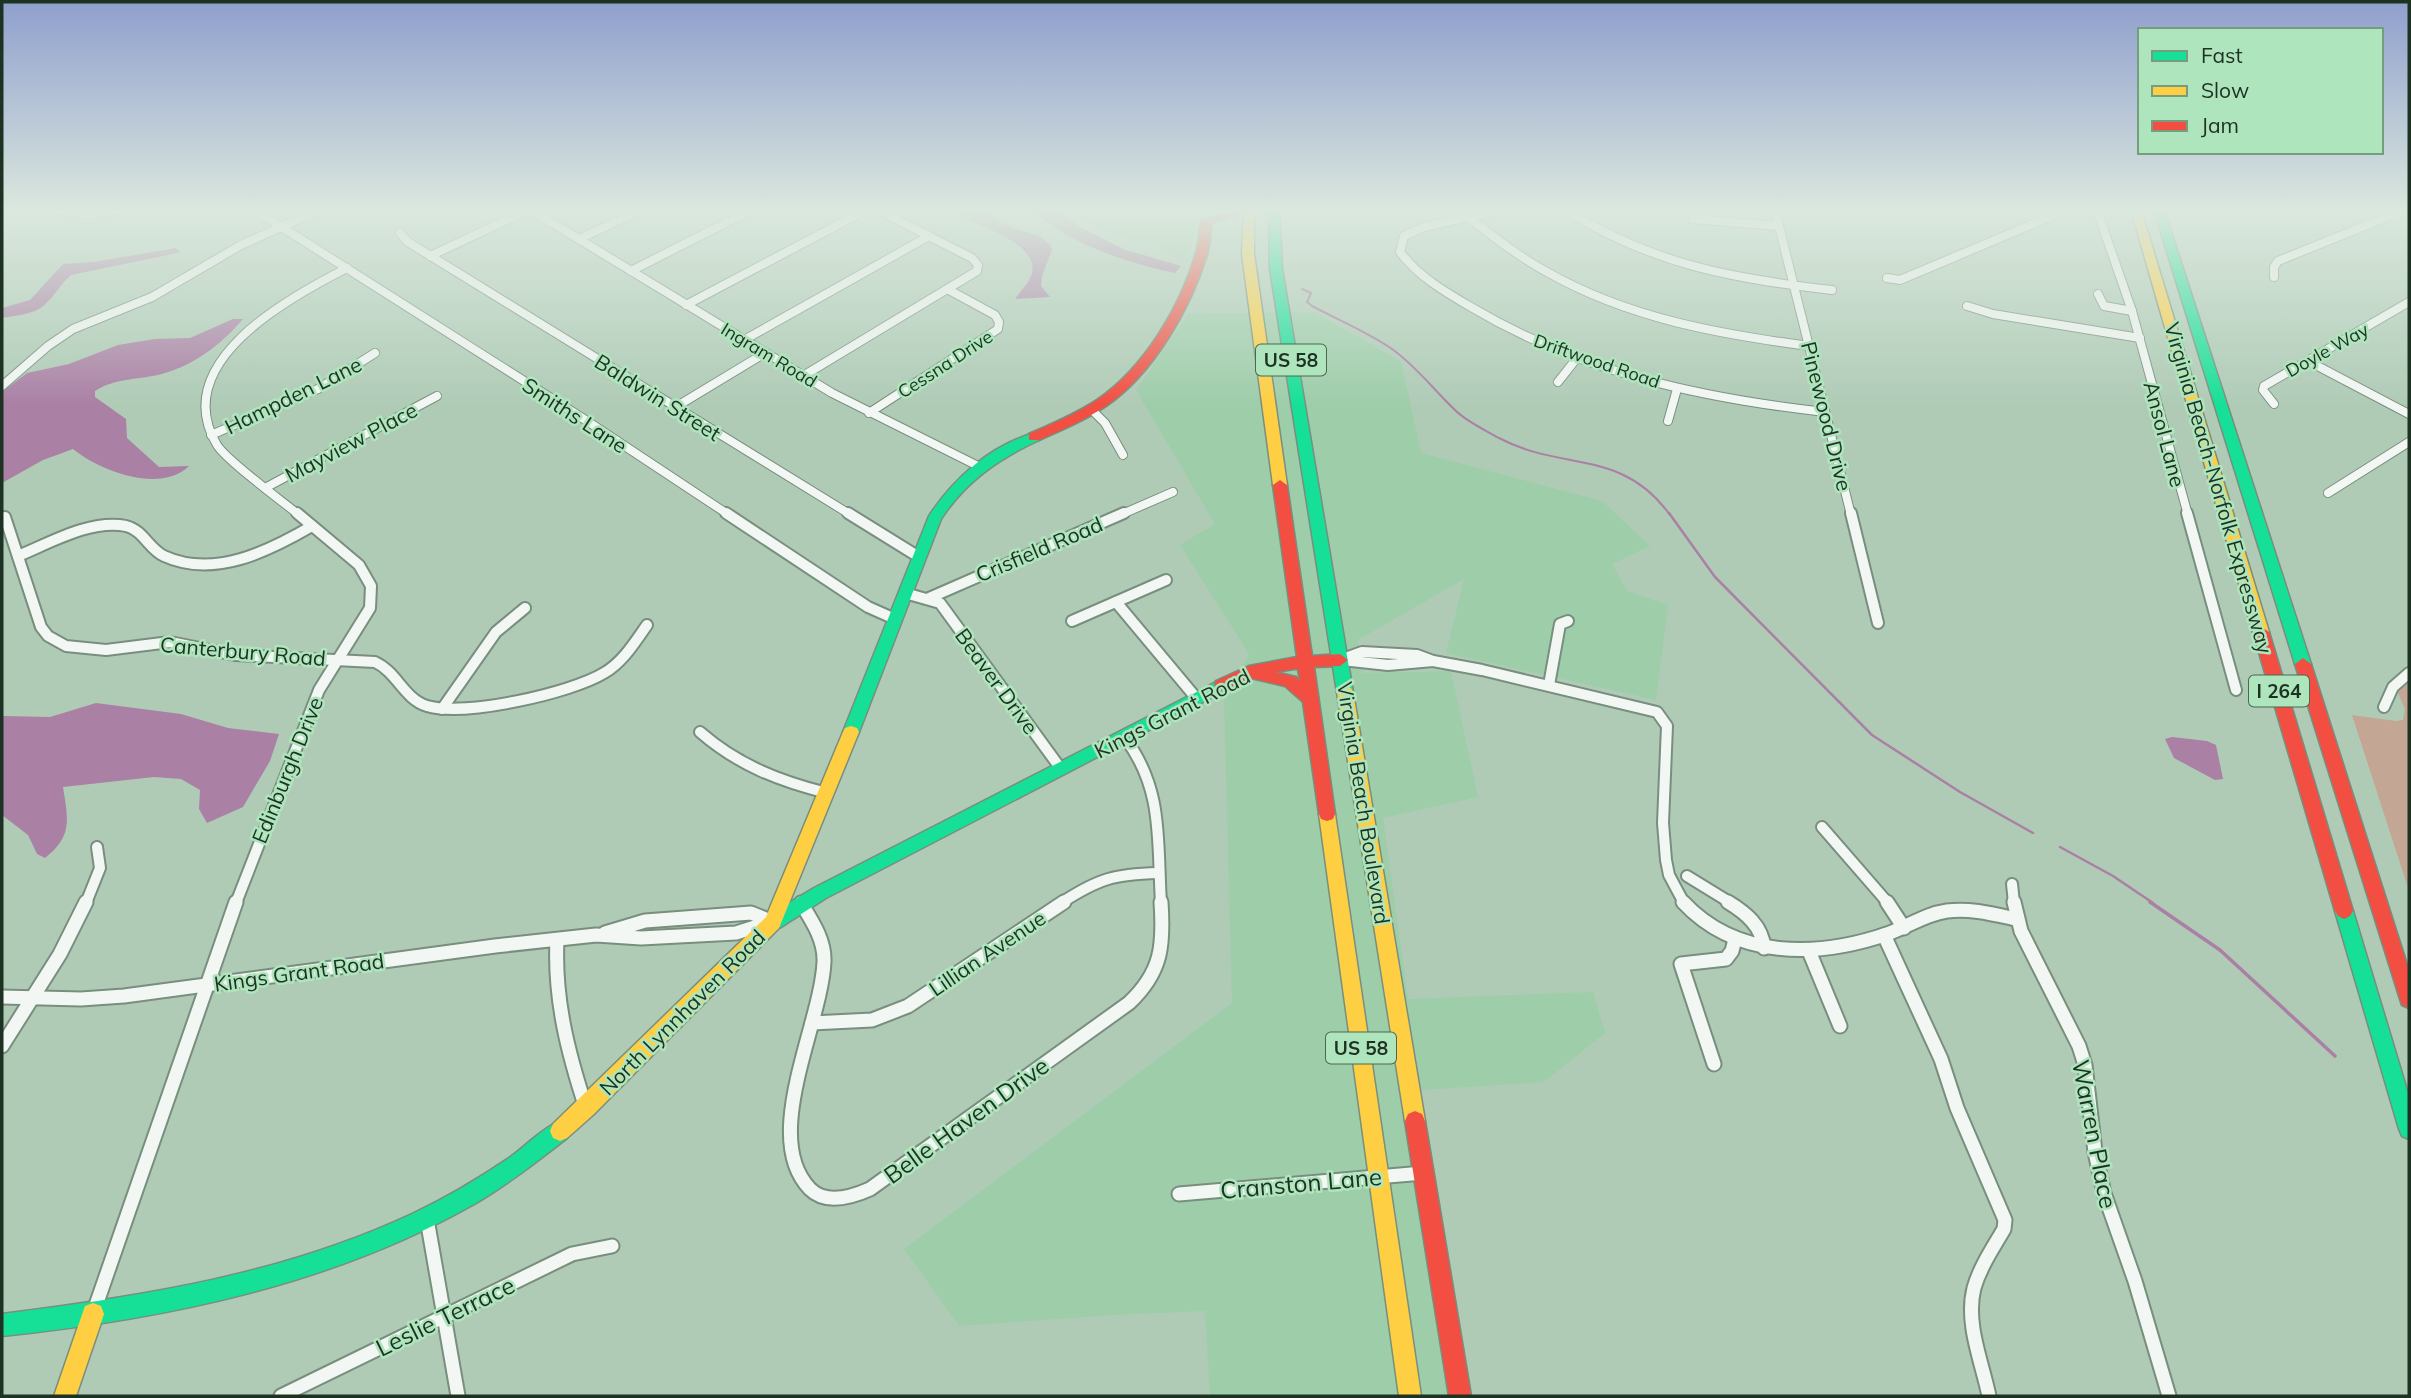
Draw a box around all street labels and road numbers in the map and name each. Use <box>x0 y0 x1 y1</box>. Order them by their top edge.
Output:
street label: Ingram Road <box>717 317 821 393</box>
street label: Doyle Way <box>2282 318 2373 382</box>
street label: Virginia Beach-Norfolk Expressway <box>2159 319 2279 657</box>
street label: Cessna Drive <box>893 325 997 403</box>
street label: Driftwood Road <box>1531 329 1663 393</box>
street label: Pinewood Drive <box>1796 339 1858 493</box>
road number: US 58 <box>1256 344 1326 376</box>
street label: Baldwin Street <box>590 348 726 446</box>
street label: Hampden Lane <box>220 351 366 439</box>
street label: Smiths Lane <box>518 371 632 459</box>
street label: Ansol Lane <box>2138 378 2192 490</box>
street label: Mayview Place <box>280 396 422 488</box>
street label: Crisfield Road <box>972 511 1106 587</box>
street label: Beaver Drive <box>950 623 1044 739</box>
street label: Canterbury Road <box>159 631 327 671</box>
street label: Kings Grant Road <box>1090 663 1254 763</box>
road number: I 264 <box>2249 676 2309 706</box>
street label: Virginia Beach Boulevard <box>1332 680 1396 926</box>
street label: Edinburgh Drive <box>246 693 328 847</box>
street label: Lillian Avenue <box>924 904 1050 1002</box>
street label: North Lynnhaven Road <box>594 924 770 1100</box>
street label: Kings Grant Road <box>212 947 386 997</box>
road number: US 58 <box>1326 1032 1396 1064</box>
street label: Belle Haven Drive <box>878 1050 1054 1190</box>
street label: Warren Place <box>2066 1057 2124 1211</box>
street label: Cranston Lane <box>1219 1161 1383 1205</box>
street label: Leslie Terrace <box>371 1269 519 1363</box>

